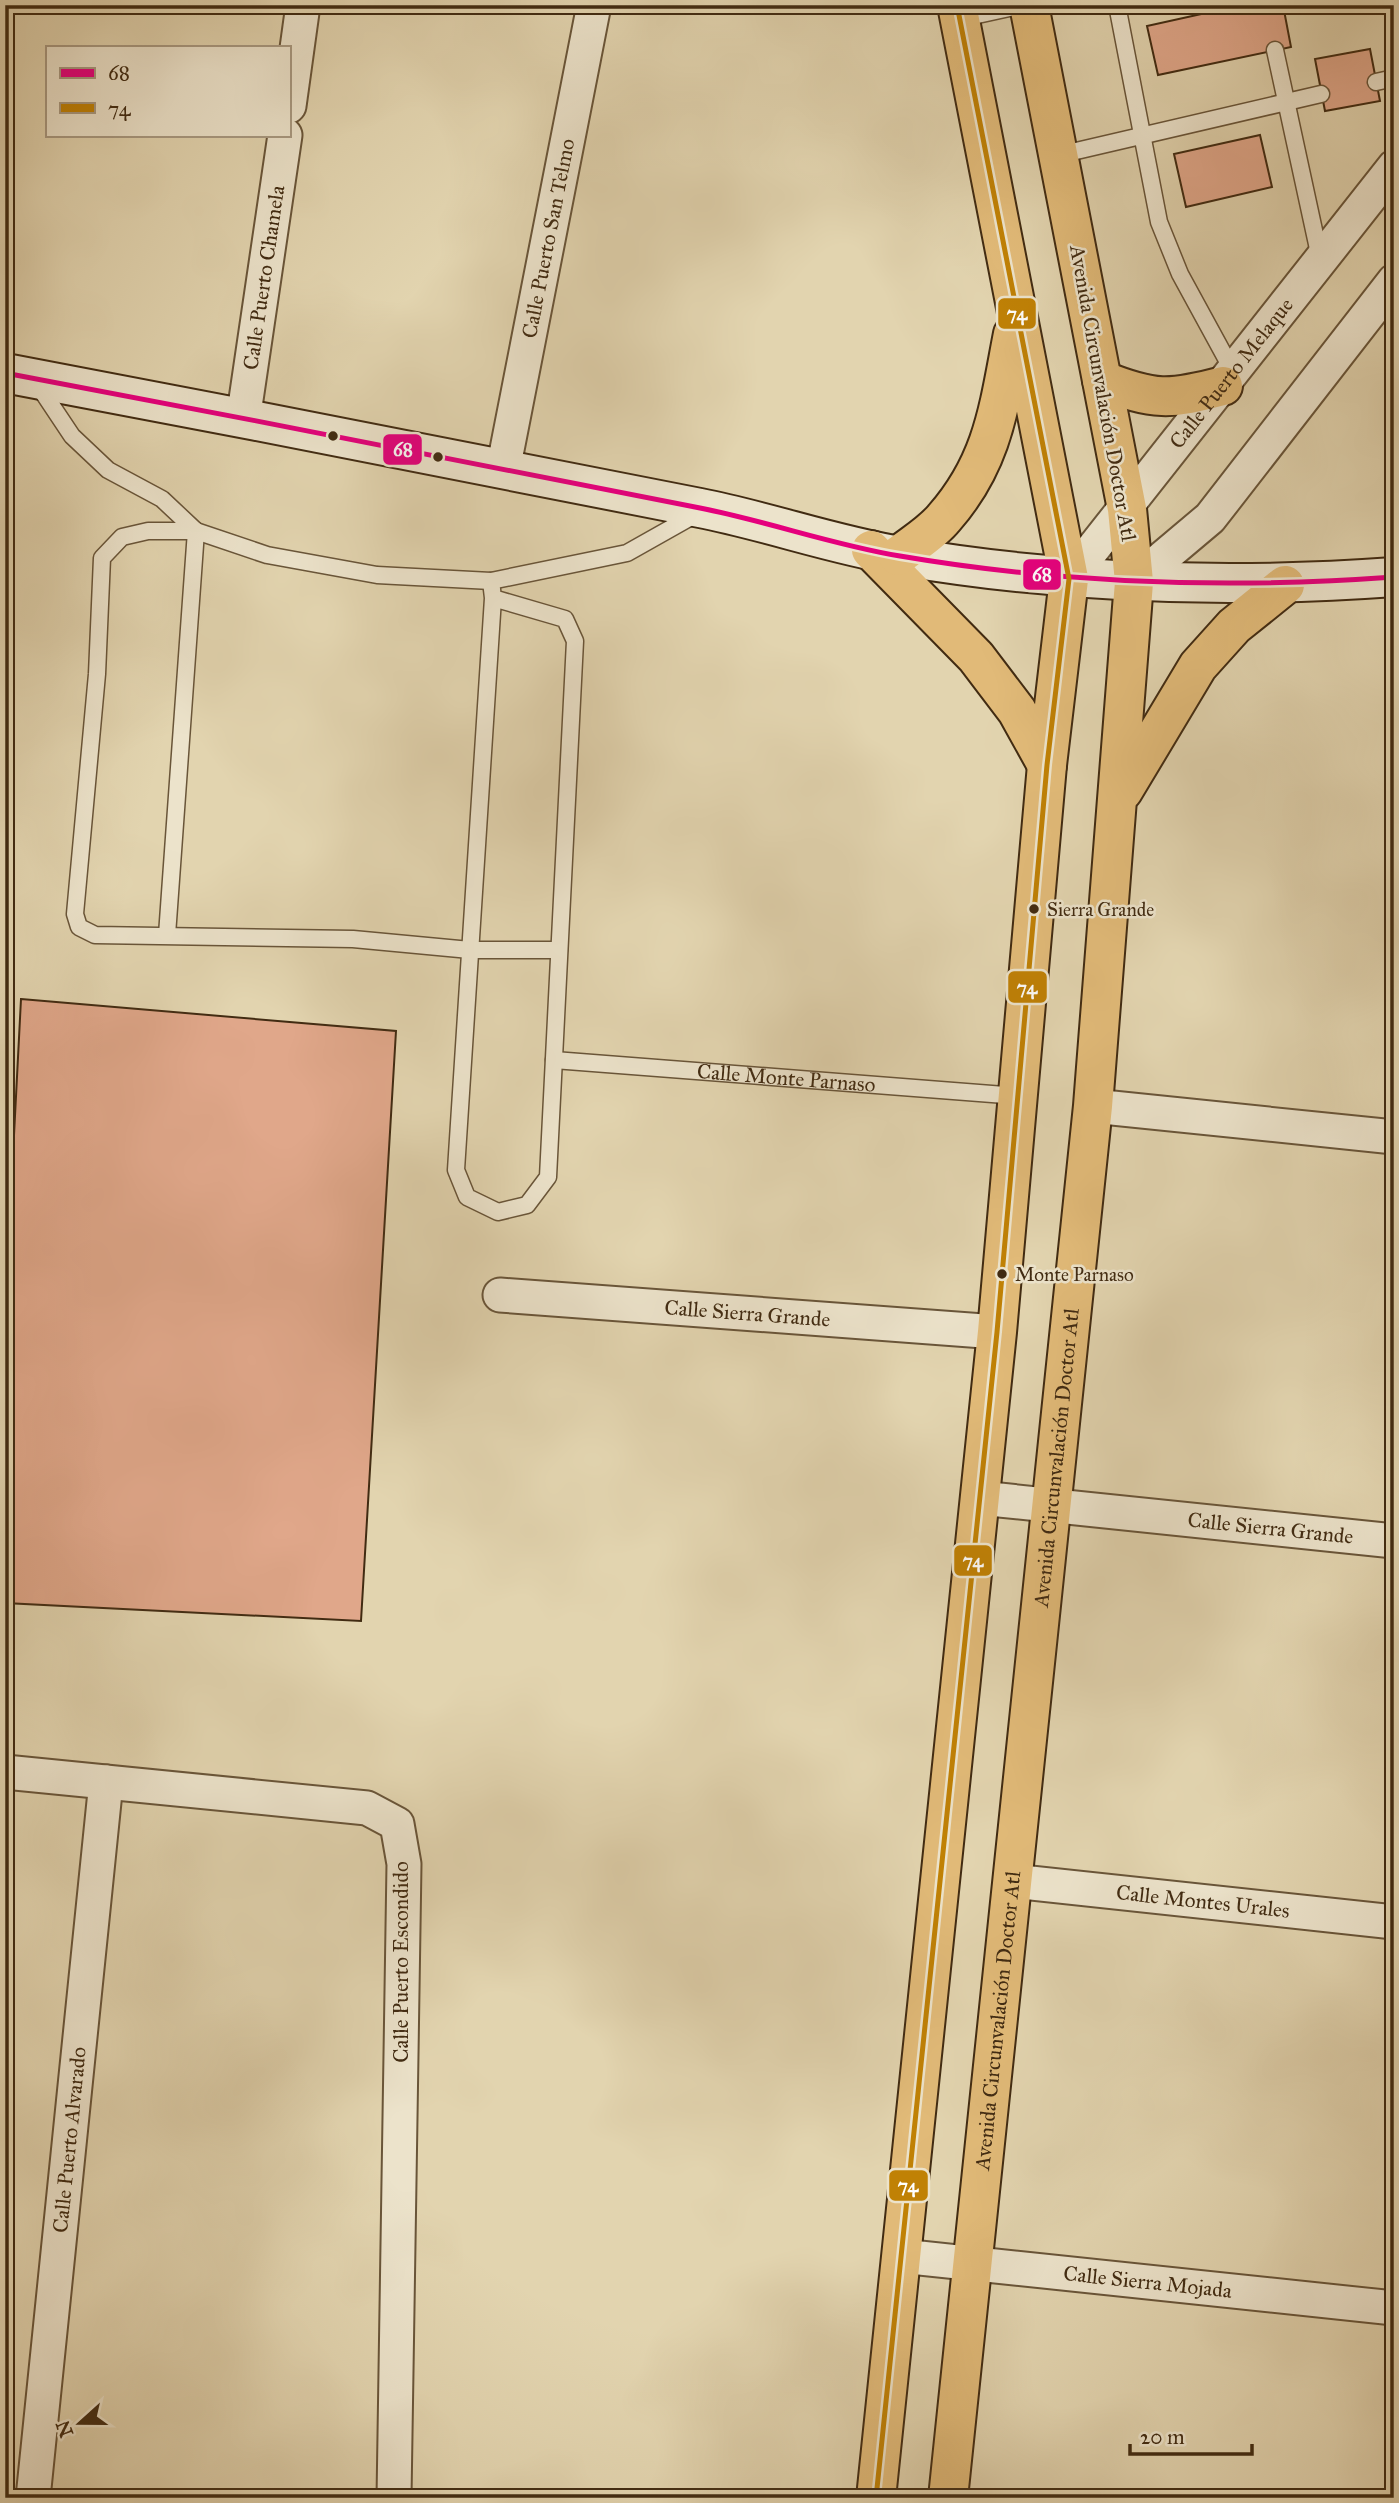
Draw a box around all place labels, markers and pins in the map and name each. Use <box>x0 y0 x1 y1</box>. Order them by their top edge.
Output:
unlabelled marker <box>326 429 340 443</box>
unlabelled marker <box>431 450 445 464</box>
place label: Sierra Grande <box>1047 898 1154 921</box>
marker: Sierra Grande <box>1027 902 1041 916</box>
place label: Monte Parnaso <box>1015 1263 1134 1286</box>
marker: Monte Parnaso <box>995 1267 1009 1281</box>

